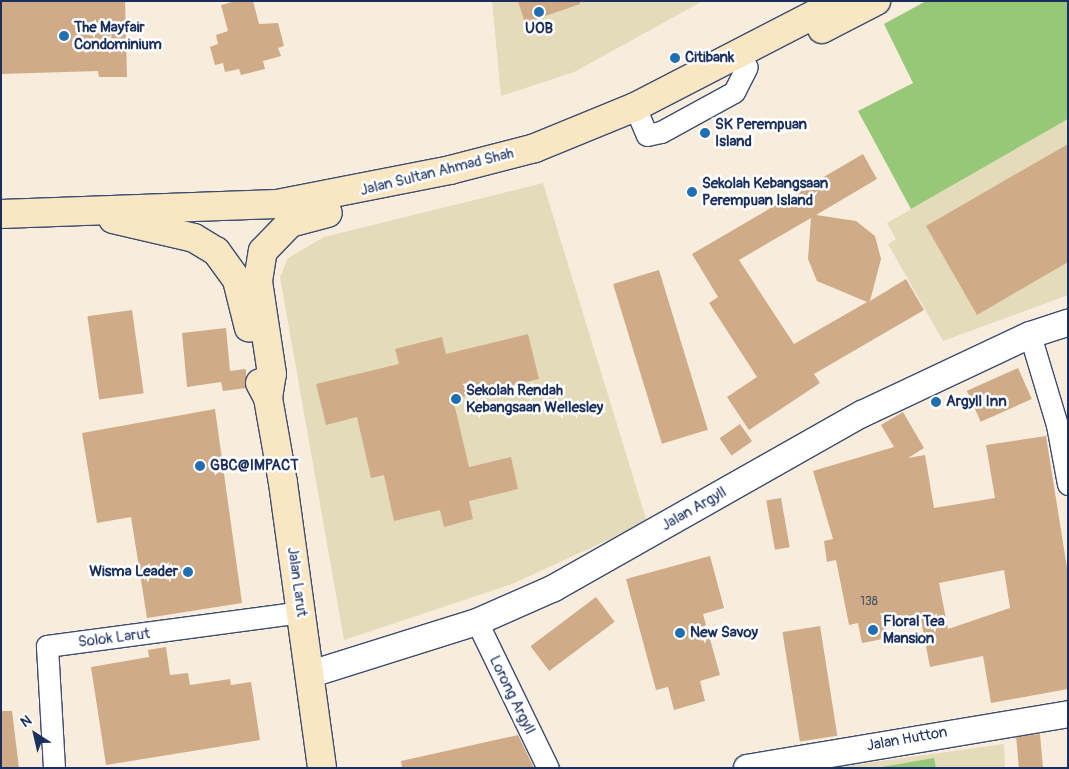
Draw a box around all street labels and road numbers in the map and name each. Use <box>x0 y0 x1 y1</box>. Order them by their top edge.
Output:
street label: Jalan Sultan Ahmad Shah <box>358 144 516 200</box>
street label: Jalan Argyll <box>658 483 730 535</box>
street label: Jalan Larut <box>283 546 311 618</box>
street label: Solok Larut <box>77 625 151 651</box>
street label: Lorong Argyll <box>485 653 539 737</box>
street label: Jalan Hutton <box>865 723 949 755</box>

